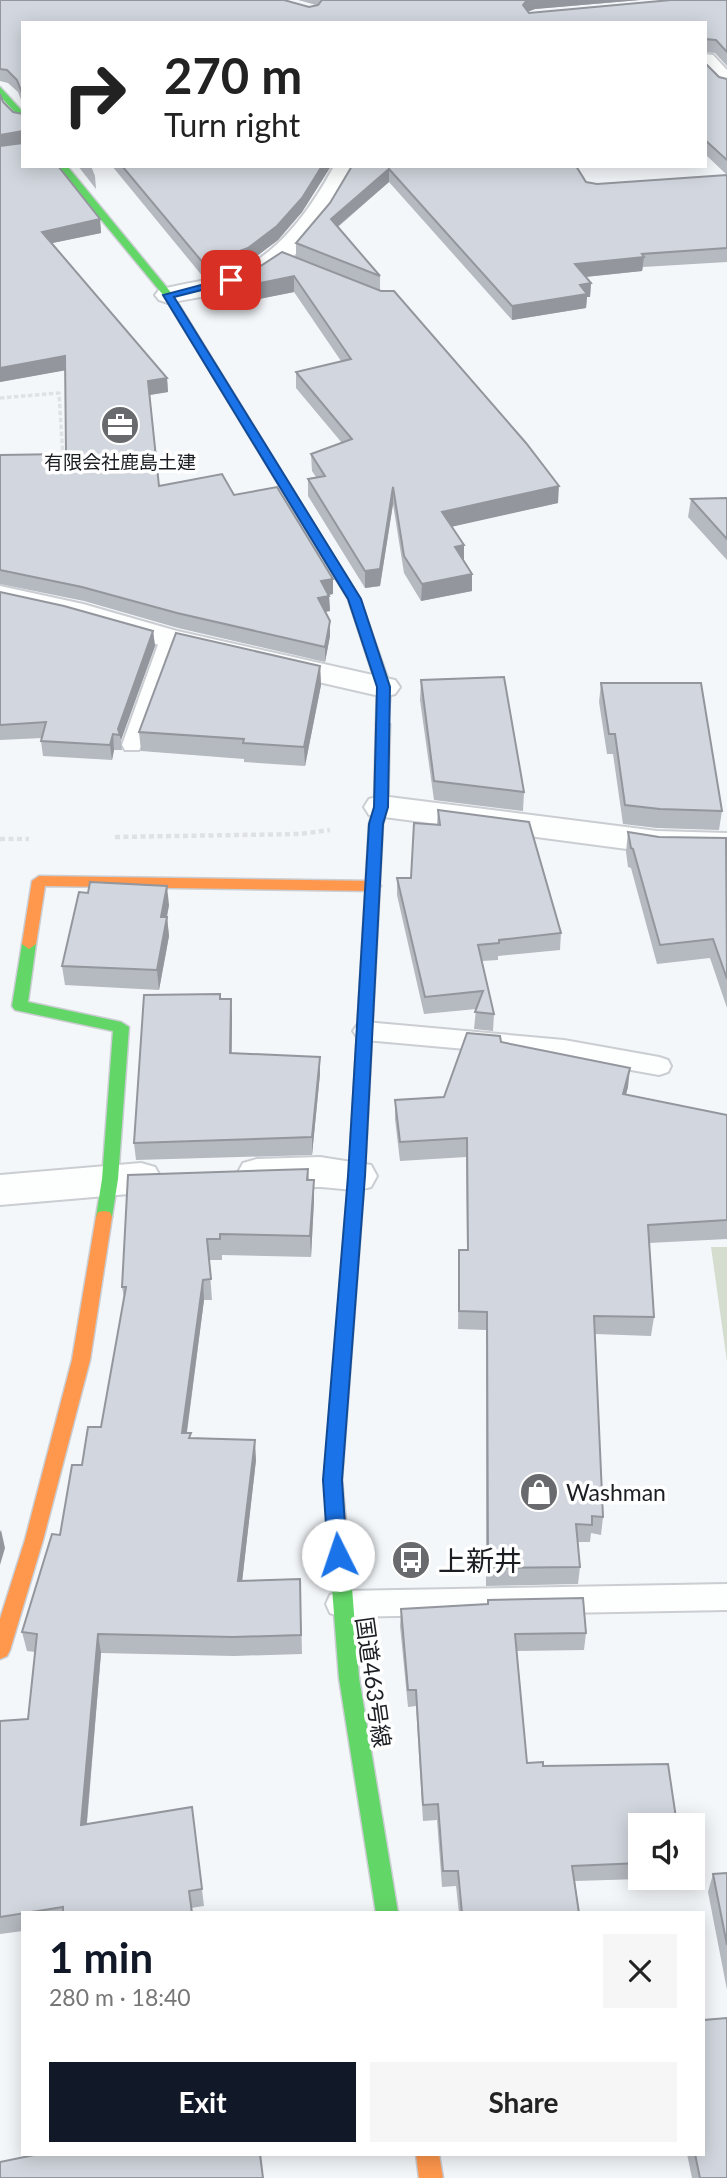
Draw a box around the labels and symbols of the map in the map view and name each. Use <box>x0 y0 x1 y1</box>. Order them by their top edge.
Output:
pin <box>201 250 261 310</box>
office icon: 有限会社鹿島土建 <box>99 404 141 446</box>
place label: 有限会社鹿島土建 <box>44 450 196 473</box>
shop icon: Washman <box>518 1471 560 1513</box>
place label: Washman <box>566 1478 666 1506</box>
position arrow <box>301 1518 375 1592</box>
bus stop icon: 上新井 <box>390 1539 432 1581</box>
place label: 上新井 <box>438 1543 522 1577</box>
street label: 国道463号線 <box>351 1615 397 1749</box>

